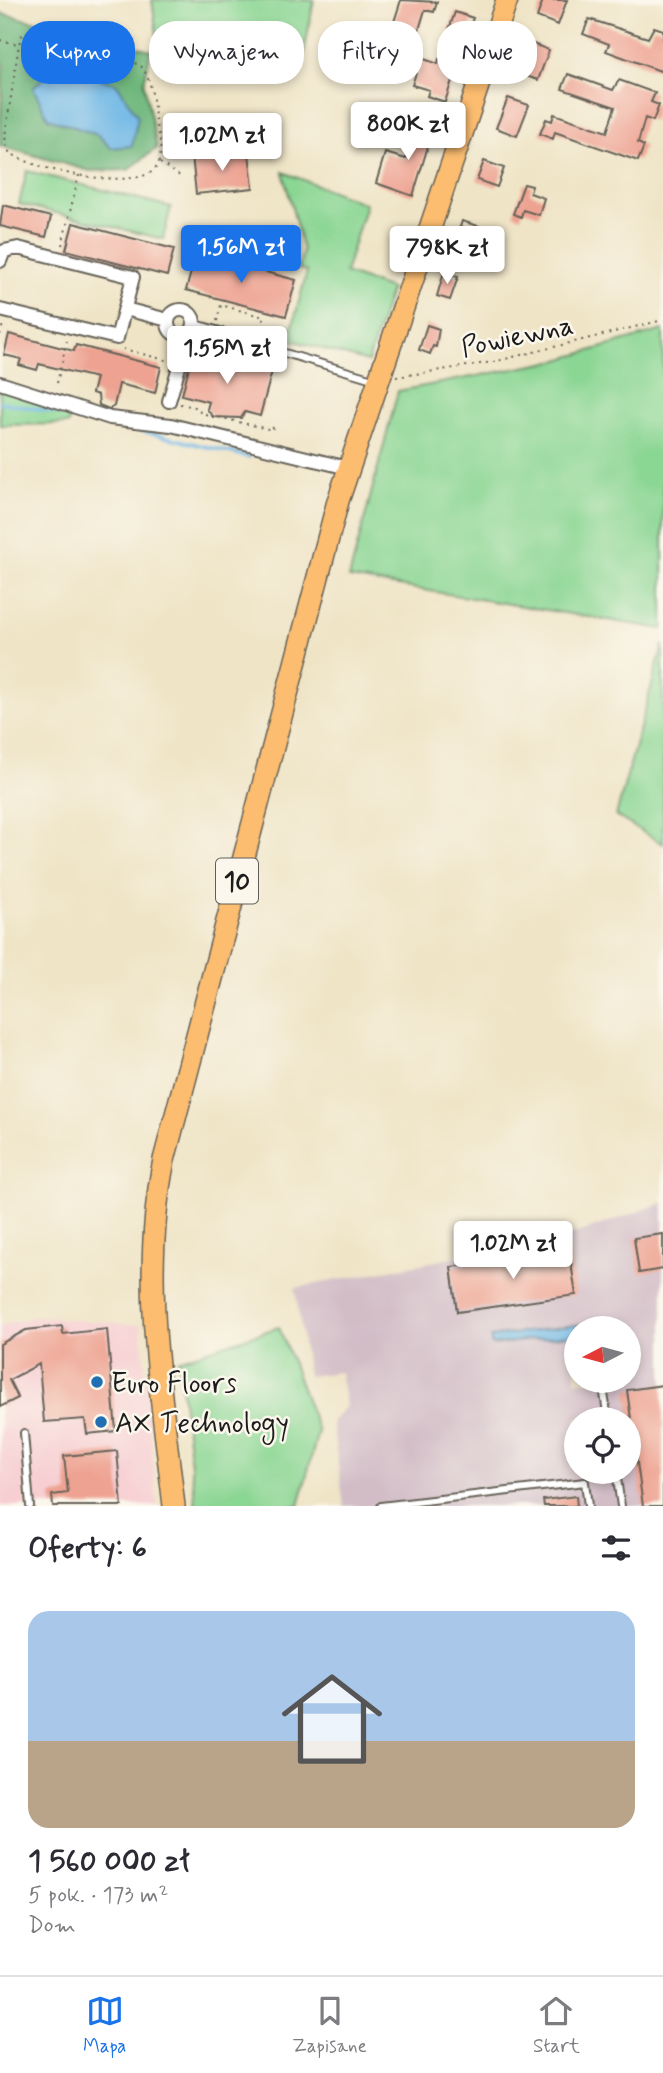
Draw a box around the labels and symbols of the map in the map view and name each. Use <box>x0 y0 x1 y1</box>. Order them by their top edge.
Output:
pin: 800K zł <box>343 102 473 162</box>
pin: 1.02M zł <box>150 114 294 173</box>
pin: 1.56M zł <box>169 226 313 285</box>
pin: 798K zł <box>382 226 512 286</box>
street label: Powiewna <box>458 308 577 367</box>
pin: 1.55M zł <box>155 326 299 386</box>
road number: 10 <box>216 859 258 904</box>
pin: 1.02M zł <box>441 1222 585 1281</box>
north arrow <box>564 1316 640 1393</box>
place label: Euro Floors <box>111 1366 237 1403</box>
marker: Euro Floors <box>89 1374 105 1390</box>
place label: AX Technology <box>115 1406 289 1445</box>
marker: AX Technology <box>93 1414 109 1430</box>

